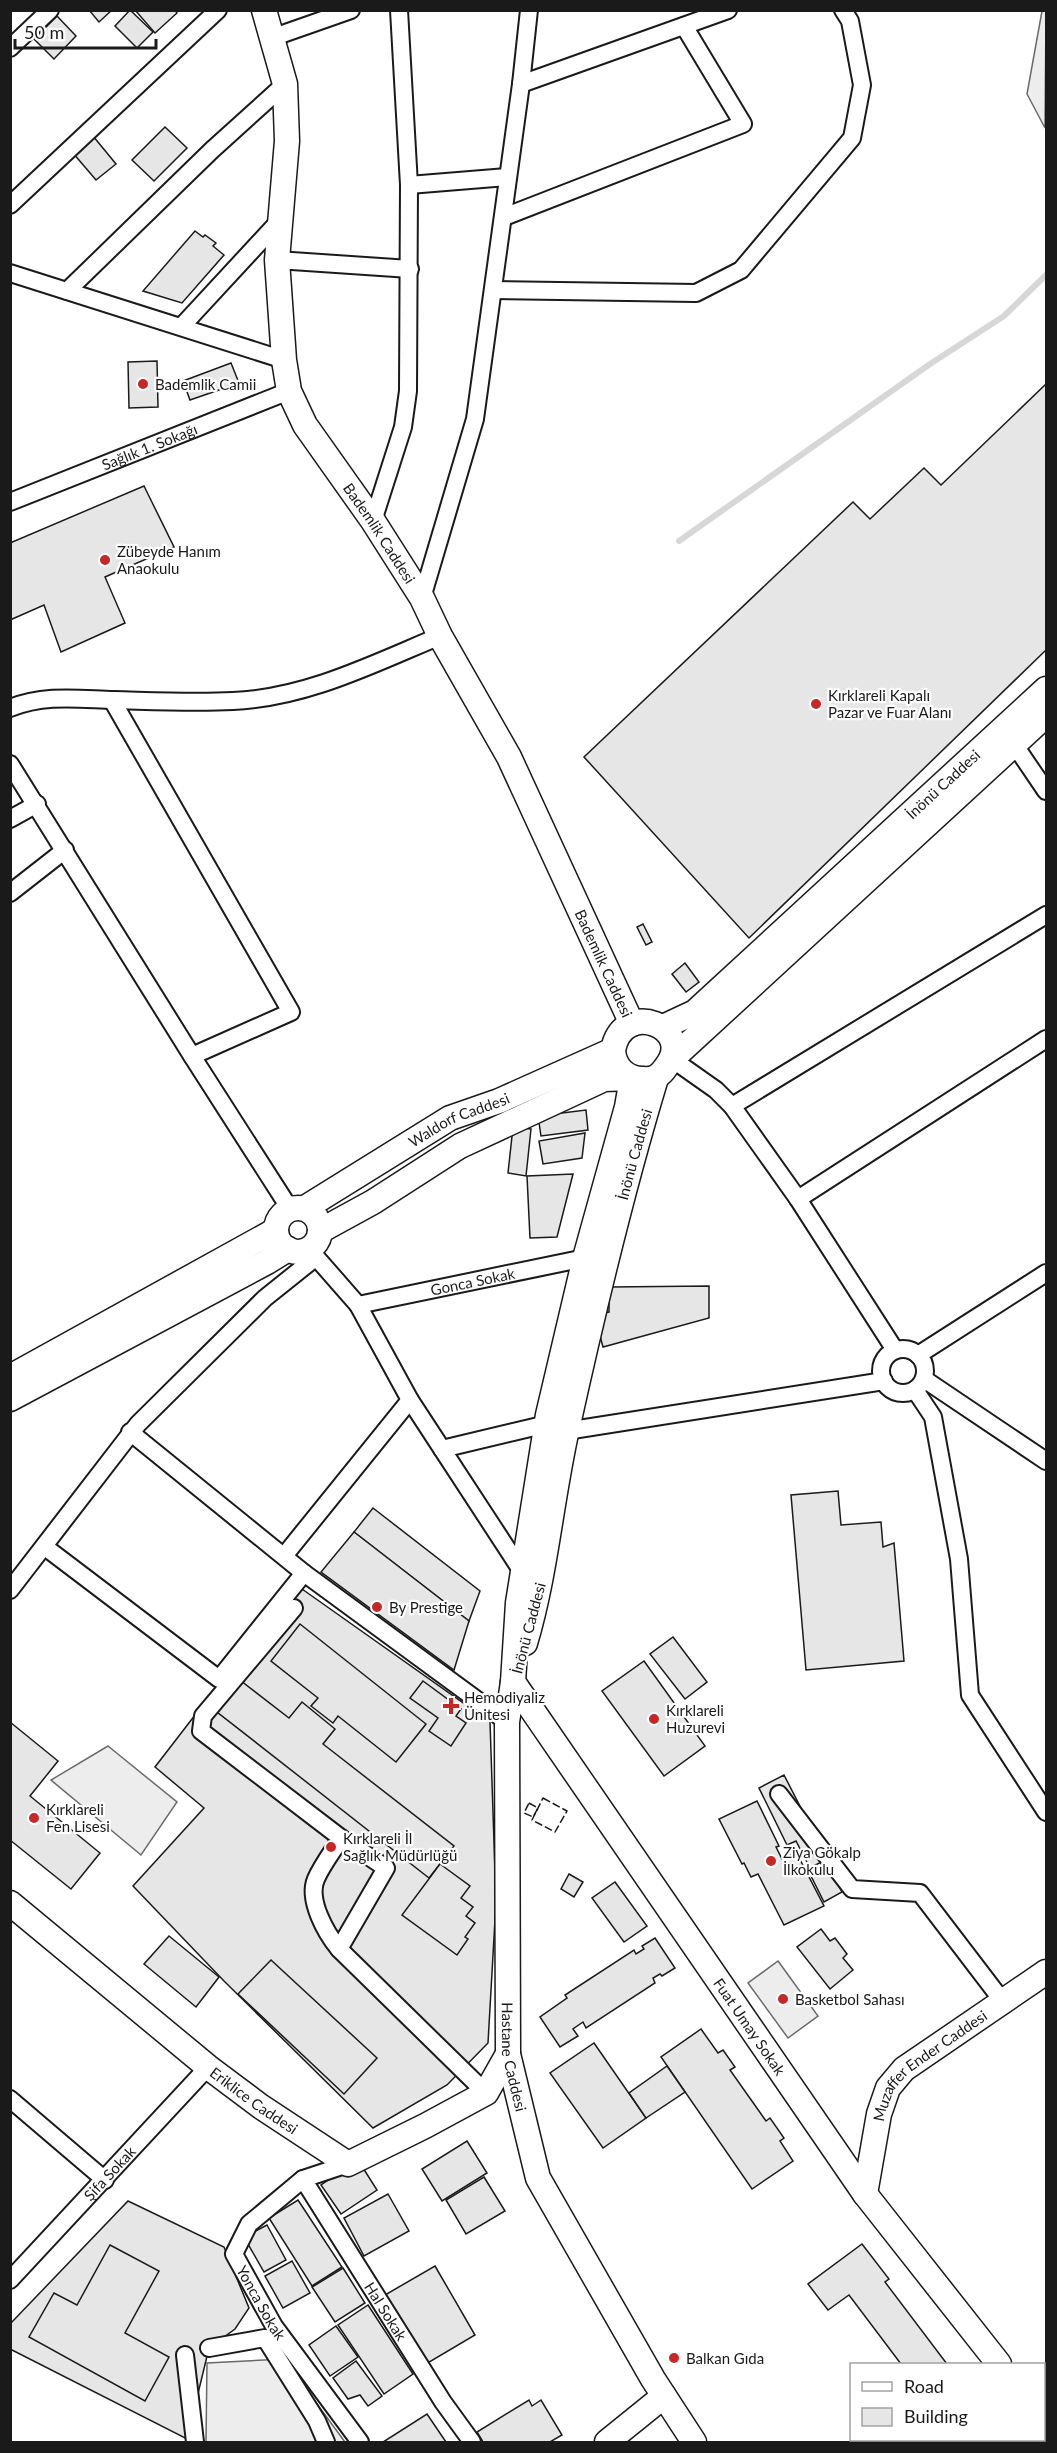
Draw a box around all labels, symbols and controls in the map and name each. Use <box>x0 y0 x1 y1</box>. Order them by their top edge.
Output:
scale bar <box>15 12 156 50</box>
text: 50 m <box>24 21 64 43</box>
place label: Bademlik Camii <box>155 375 256 393</box>
marker: Bademlik Camii <box>136 377 150 391</box>
street label: Sağlık 1. Sokağı <box>99 419 200 474</box>
street label: Bademlik Caddesi <box>340 479 419 587</box>
place label: Zübeyde Hanım Anaokulu <box>117 542 221 577</box>
marker: Zübeyde Hanım Anaokulu <box>98 553 112 567</box>
place label: Kırklareli Kapalı Pazar ve Fuar Alanı <box>828 686 952 721</box>
marker: Kırklareli Kapalı Pazar ve Fuar Alanı <box>809 697 823 711</box>
street label: İnönü Caddesi <box>902 746 983 822</box>
street label: Bademlik Caddesi <box>571 907 637 1020</box>
street label: Waldorf Caddesi <box>405 1089 512 1151</box>
street label: İnönü Caddesi <box>613 1107 655 1202</box>
street label: Gonca Sokak <box>429 1264 517 1299</box>
street label: İnönü Caddesi <box>507 1580 549 1676</box>
place label: By Prestige <box>389 1598 463 1616</box>
marker: By Prestige <box>370 1600 384 1614</box>
place label: Hemodiyaliz Ünitesi <box>464 1688 545 1723</box>
marker: Hemodiyaliz Ünitesi <box>442 1697 460 1715</box>
place label: Kırklareli Huzurevi <box>666 1701 725 1736</box>
marker: Kırklareli Huzurevi <box>647 1712 661 1726</box>
place label: Kırklareli Fen Lisesi <box>46 1800 110 1835</box>
marker: Kırklareli Fen Lisesi <box>27 1811 41 1825</box>
place label: Kırklareli İl Sağlık Müdürlüğü <box>343 1829 457 1864</box>
marker: Kırklareli İl Sağlık Müdürlüğü <box>324 1840 338 1854</box>
place label: Ziya Gökalp İlkokulu <box>783 1843 861 1878</box>
marker: Ziya Gökalp İlkokulu <box>764 1854 778 1868</box>
street label: Fuat Umay Sokak <box>710 1974 790 2079</box>
place label: Basketbol Sahası <box>795 1990 905 2008</box>
marker: Basketbol Sahası <box>776 1992 790 2006</box>
street label: Hastane Caddesi <box>499 2002 531 2113</box>
street label: Muzaffer Ender Caddesi <box>869 2006 990 2122</box>
street label: Eriklice Caddesi <box>207 2063 301 2138</box>
street label: Şifa Sokak <box>80 2142 139 2204</box>
street label: Yonca Sokak <box>233 2262 290 2343</box>
street label: Hal Sokak <box>361 2279 411 2344</box>
place label: Balkan Gıda <box>686 2349 764 2367</box>
marker: Balkan Gıda <box>667 2351 681 2365</box>
legend <box>850 2363 1045 2441</box>
text: Road <box>904 2375 944 2397</box>
text: Building <box>904 2405 968 2427</box>

